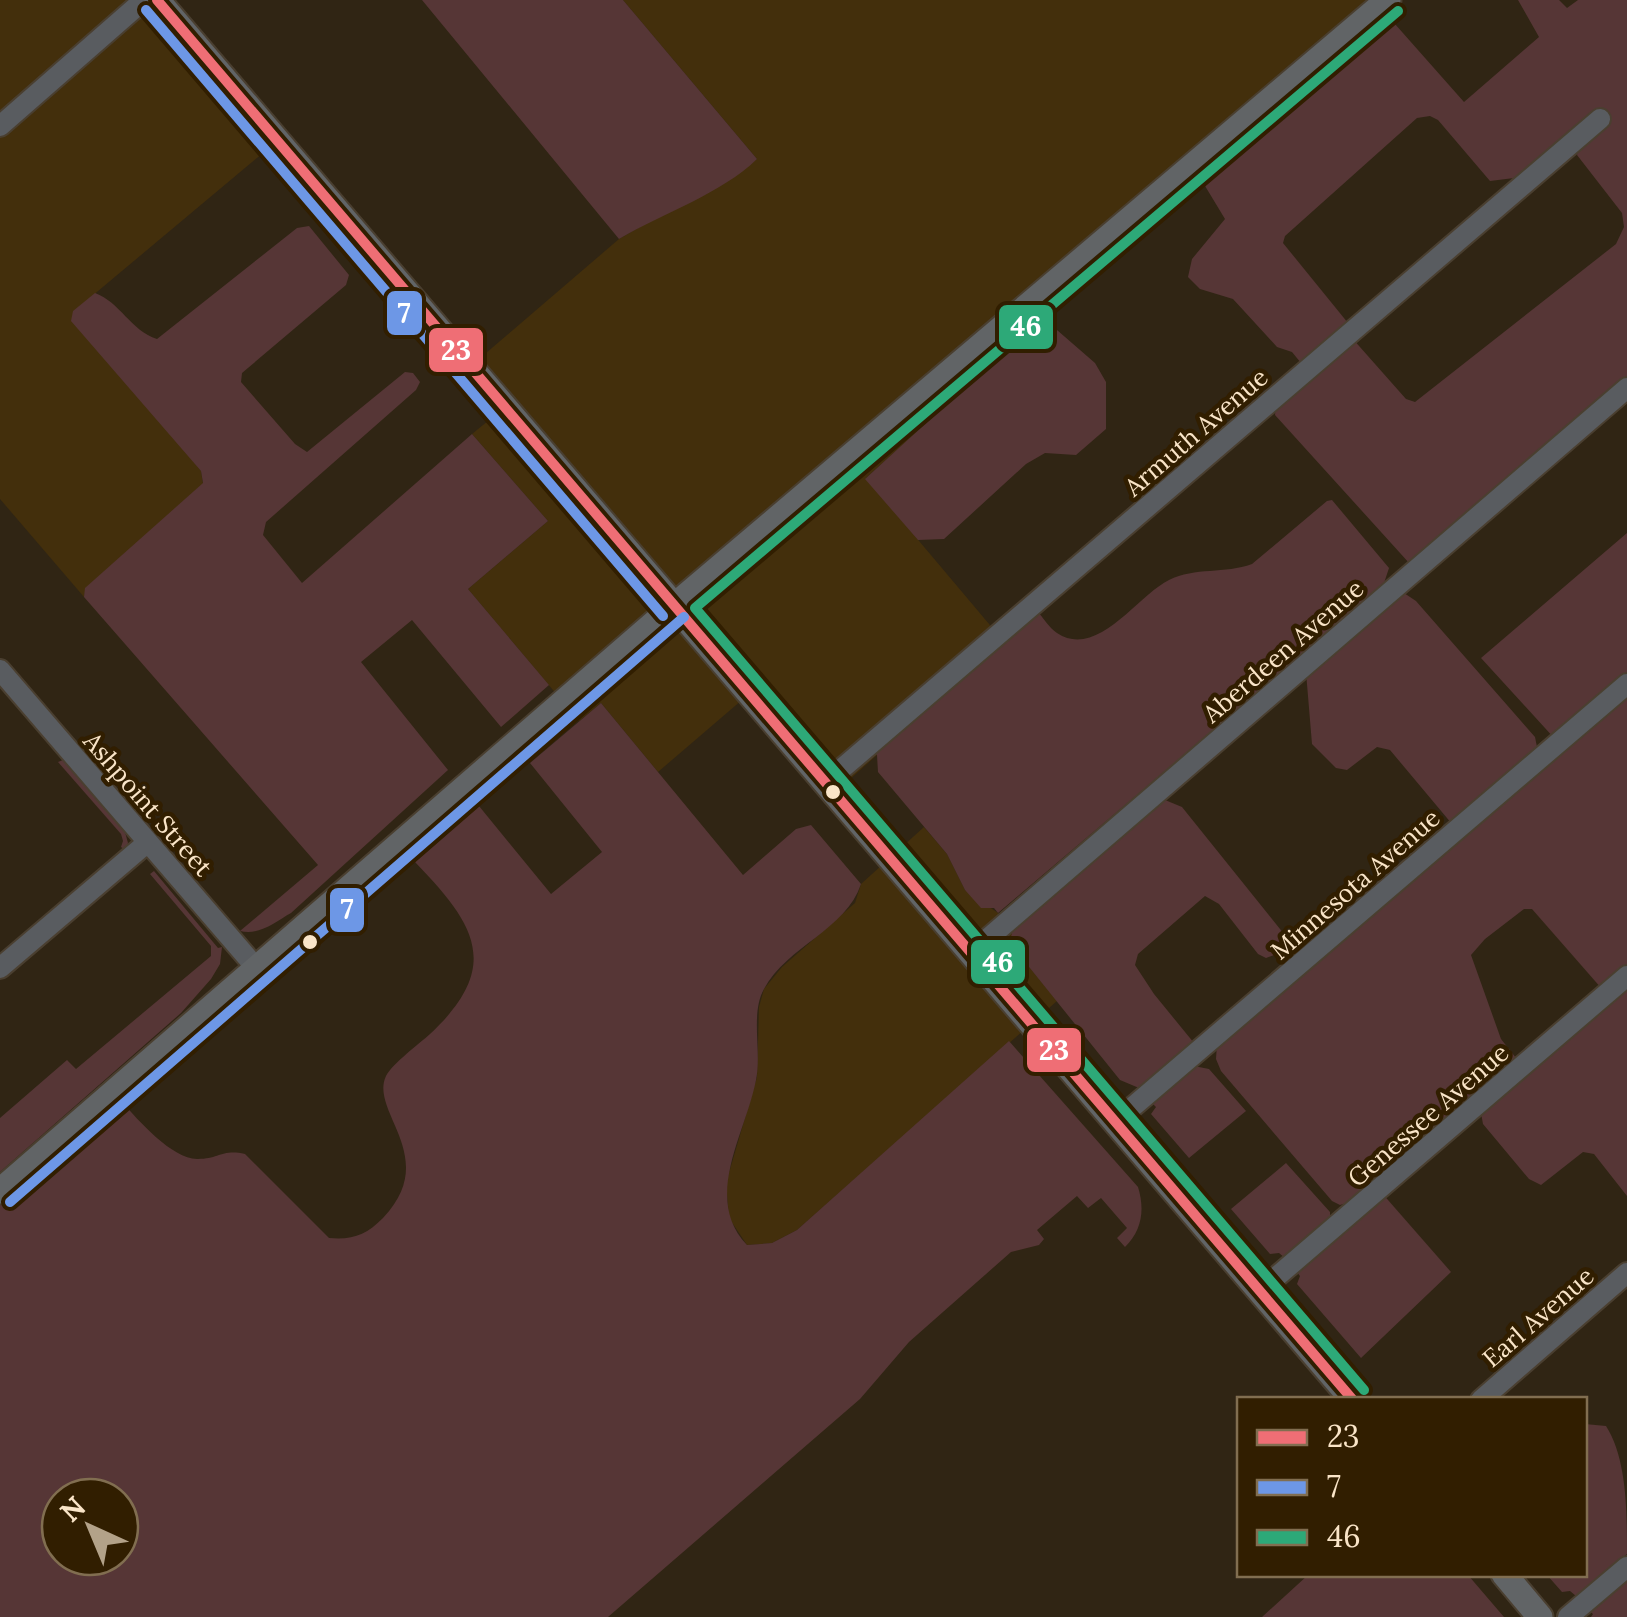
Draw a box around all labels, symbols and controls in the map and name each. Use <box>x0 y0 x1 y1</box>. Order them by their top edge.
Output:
line badge: 7 <box>385 289 424 337</box>
text: 7 <box>397 295 411 331</box>
line badge: 46 <box>997 303 1055 351</box>
text: 46 <box>1010 308 1042 344</box>
line badge: 23 <box>427 326 485 374</box>
text: 23 <box>441 332 471 368</box>
street label: Armuth Avenue <box>1117 361 1274 504</box>
street label: Aberdeen Avenue <box>1195 572 1370 730</box>
street label: Ashpoint Street <box>76 725 220 883</box>
unlabelled marker <box>823 782 843 802</box>
street label: Minnesota Avenue <box>1264 802 1446 966</box>
line badge: 7 <box>328 886 366 934</box>
text: 7 <box>340 891 354 927</box>
unlabelled marker <box>300 932 320 952</box>
line badge: 46 <box>969 938 1027 986</box>
text: 46 <box>982 944 1014 980</box>
line badge: 23 <box>1025 1026 1083 1074</box>
text: 23 <box>1039 1032 1069 1068</box>
street label: Genessee Avenue <box>1341 1036 1515 1194</box>
street label: Earl Avenue <box>1476 1260 1600 1374</box>
legend <box>1237 1397 1587 1577</box>
text: 23 <box>1327 1417 1359 1455</box>
text: 7 <box>1327 1467 1341 1505</box>
north arrow <box>40 1477 140 1577</box>
text: N <box>52 1489 93 1529</box>
text: 46 <box>1327 1517 1361 1555</box>

